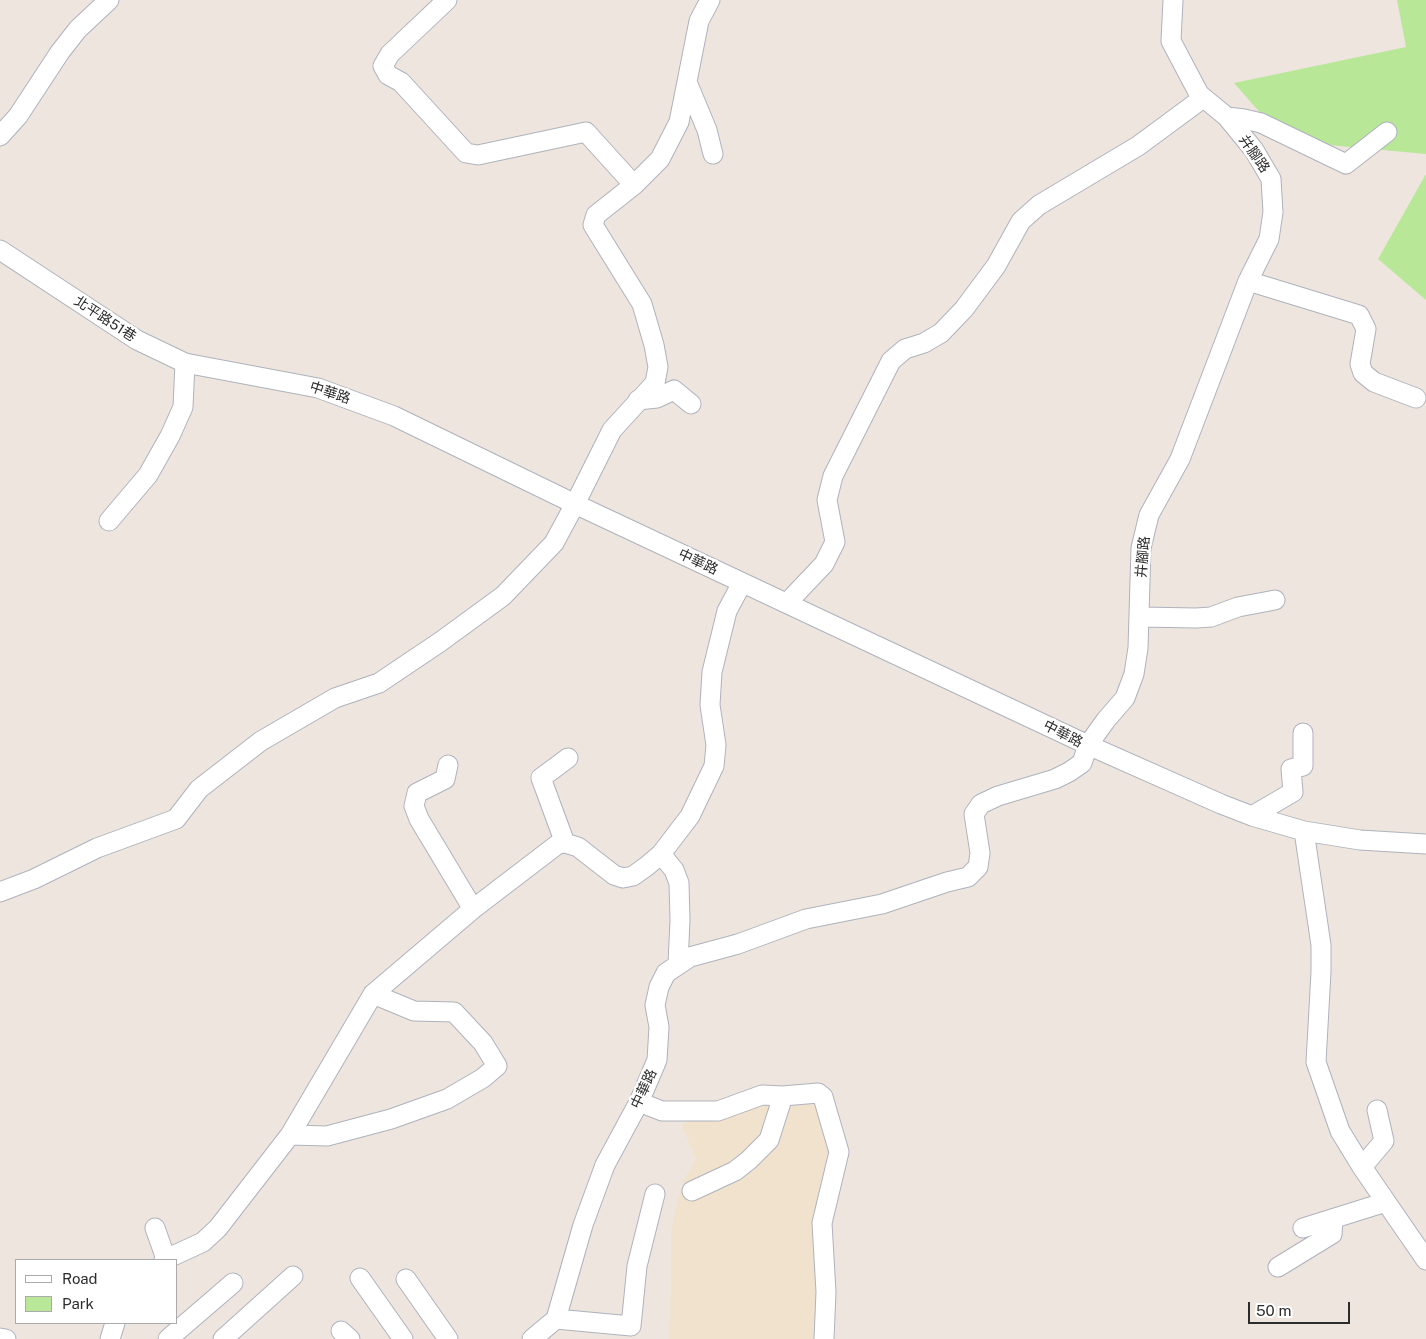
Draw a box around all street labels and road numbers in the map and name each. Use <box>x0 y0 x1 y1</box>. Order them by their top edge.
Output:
street label: 井腳路 <box>1235 132 1273 176</box>
street label: 北平路51巷 <box>71 293 139 345</box>
street label: 中華路 <box>307 379 353 407</box>
street label: 井腳路 <box>1133 535 1153 579</box>
street label: 中華路 <box>675 546 721 578</box>
street label: 中華路 <box>1040 717 1086 751</box>
street label: 中華路 <box>628 1066 660 1112</box>

